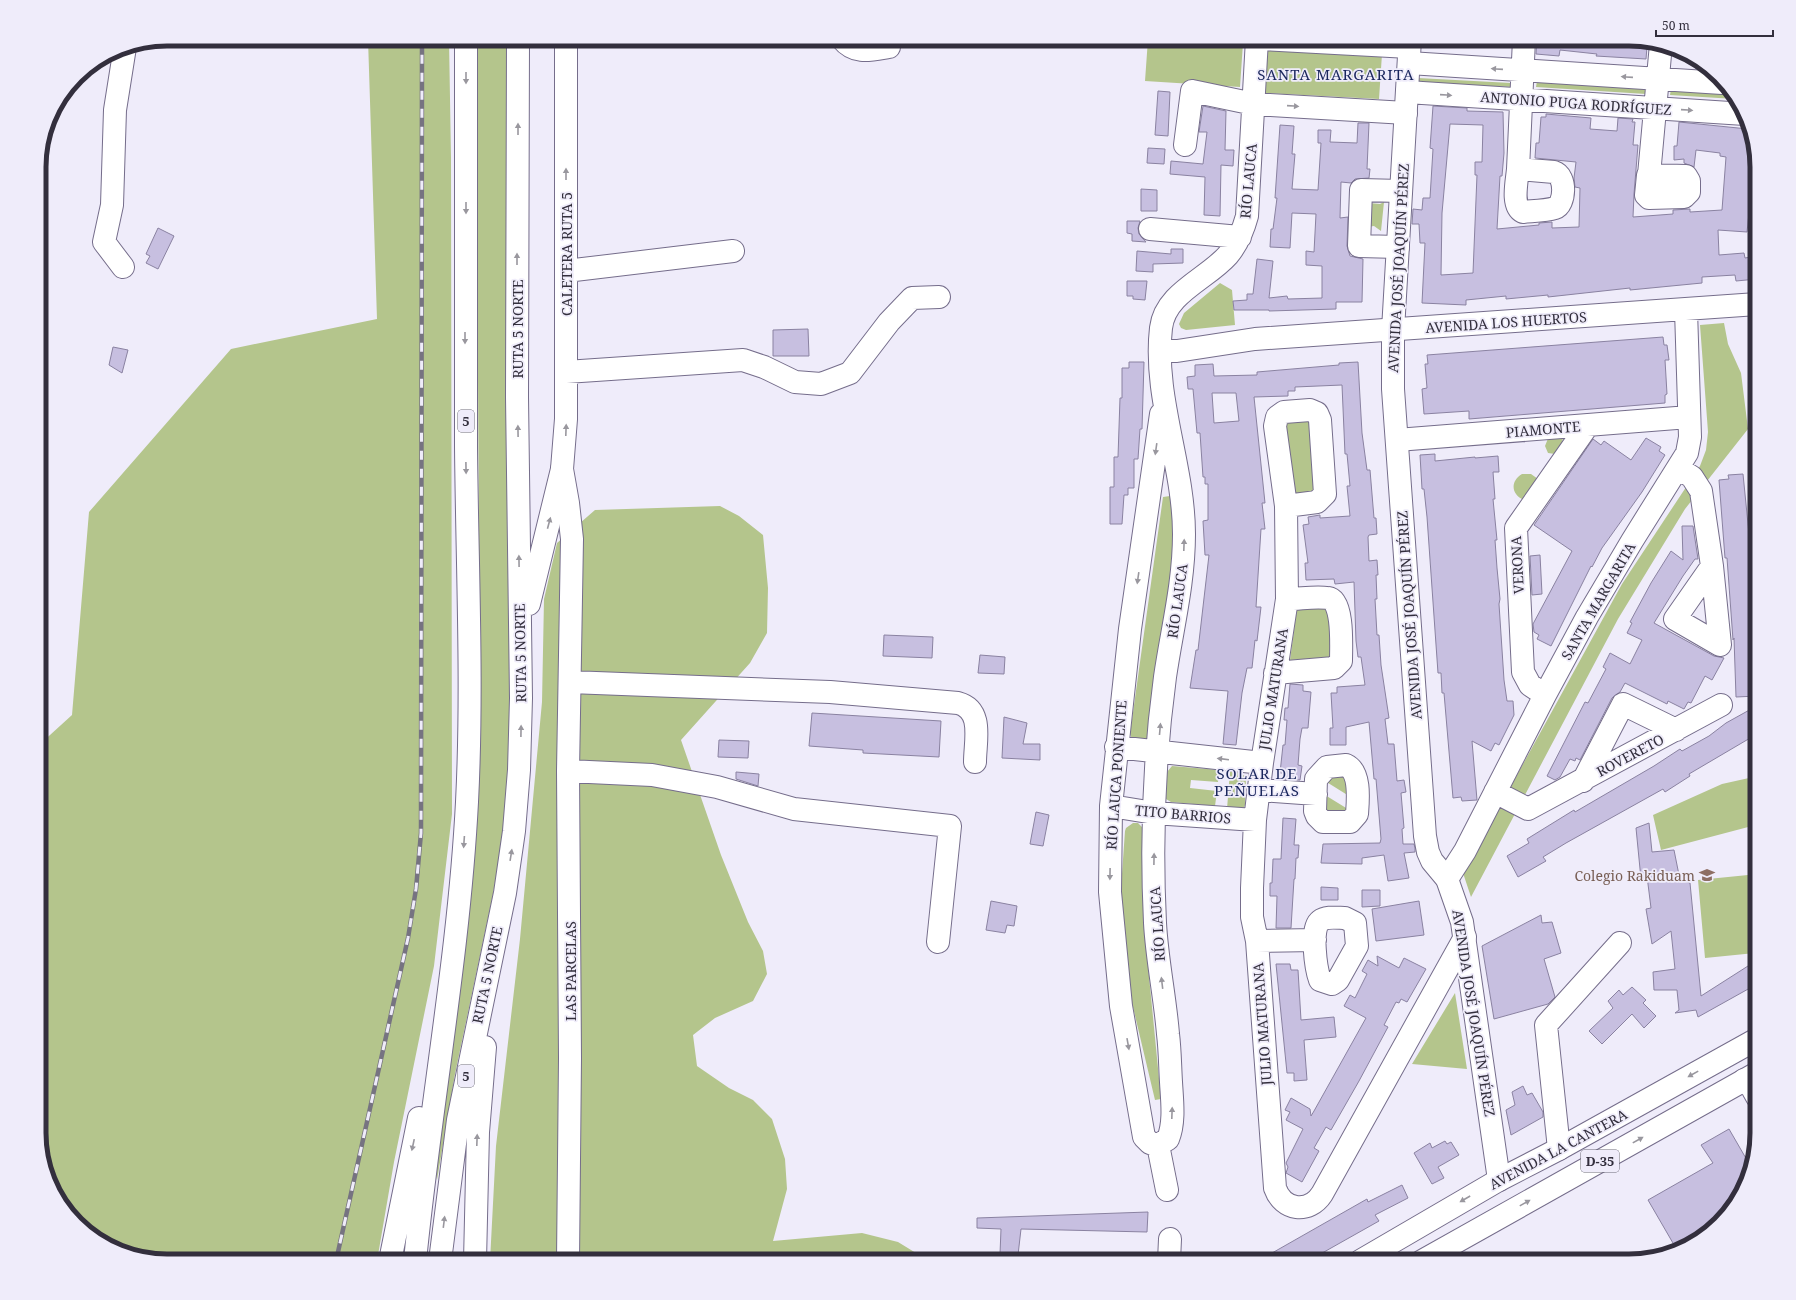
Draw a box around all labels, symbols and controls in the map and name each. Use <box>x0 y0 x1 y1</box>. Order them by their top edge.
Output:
scale bar <box>1656 12 1773 38</box>
text: 50 m <box>1662 17 1690 34</box>
district label: SANTA MARGARITA <box>1257 64 1415 84</box>
one-way arrow <box>1491 65 1503 72</box>
one-way arrow <box>463 72 469 85</box>
one-way arrow <box>1621 74 1633 81</box>
street label: ANTONIO PUGA RODRÍGUEZ <box>1480 87 1672 119</box>
one-way arrow <box>1440 91 1452 98</box>
one-way arrow <box>1287 103 1299 110</box>
one-way arrow <box>1681 107 1694 113</box>
one-way arrow <box>515 122 521 135</box>
street label: RÍO LAUCA <box>1235 143 1261 219</box>
street label: AVENIDA JOSÉ JOAQUÍN PÉREZ <box>1383 163 1413 373</box>
one-way arrow <box>563 167 569 180</box>
street label: CALETERA RUTA 5 <box>557 192 576 316</box>
one-way arrow <box>463 202 469 215</box>
one-way arrow <box>514 252 520 265</box>
street label: RUTA 5 NORTE <box>508 279 527 379</box>
street label: AVENIDA LOS HUERTOS <box>1425 307 1587 337</box>
one-way arrow <box>462 332 468 345</box>
road number: 5 <box>458 410 474 432</box>
street label: PIAMONTE <box>1505 416 1581 442</box>
one-way arrow <box>515 424 521 437</box>
one-way arrow <box>562 424 569 436</box>
one-way arrow <box>1153 443 1159 455</box>
one-way arrow <box>463 462 469 475</box>
street label: AVENIDA JOSÉ JOAQUÍN PÉREZ <box>1392 510 1426 720</box>
one-way arrow <box>547 516 553 529</box>
street label: VERONA <box>1506 535 1528 594</box>
one-way arrow <box>1180 539 1187 551</box>
street label: SANTA MARGARITA <box>1557 539 1640 663</box>
one-way arrow <box>516 554 522 567</box>
street label: RÍO LAUCA <box>1162 562 1192 640</box>
one-way arrow <box>1135 572 1141 584</box>
street label: RUTA 5 NORTE <box>510 603 530 703</box>
street label: JULIO MATURANA <box>1254 626 1292 752</box>
street label: RÍO LAUCA PONIENTE <box>1101 699 1131 851</box>
one-way arrow <box>1157 723 1164 735</box>
one-way arrow <box>518 724 524 737</box>
street label: ROVERETO <box>1593 729 1667 781</box>
one-way arrow <box>1217 755 1229 762</box>
district label: SOLAR DE PEÑUELAS <box>1214 763 1300 800</box>
street label: TITO BARRIOS <box>1134 800 1232 828</box>
one-way arrow <box>461 836 468 848</box>
one-way arrow <box>508 849 514 861</box>
one-way arrow <box>1151 852 1157 865</box>
place label: Colegio Rakiduam <box>1574 866 1695 885</box>
school or university icon: Colegio Rakiduam <box>1698 866 1716 884</box>
one-way arrow <box>1107 868 1113 881</box>
street label: RÍO LAUCA <box>1145 886 1169 962</box>
street label: AVENIDA JOSÉ JOAQUÍN PÉREZ <box>1448 908 1500 1118</box>
street label: LAS PARCELAS <box>561 921 580 1021</box>
street label: RUTA 5 NORTE <box>467 924 507 1025</box>
street label: JULIO MATURANA <box>1248 962 1276 1087</box>
one-way arrow <box>1159 977 1165 989</box>
one-way arrow <box>1125 1038 1131 1050</box>
road number: 5 <box>458 1065 474 1087</box>
one-way arrow <box>1687 1071 1699 1078</box>
street label: AVENIDA LA CANTERA <box>1486 1104 1631 1194</box>
one-way arrow <box>1168 1107 1175 1119</box>
one-way arrow <box>474 1134 481 1146</box>
one-way arrow <box>1633 1136 1644 1143</box>
one-way arrow <box>409 1139 415 1151</box>
road number: D-35 <box>1581 1150 1619 1172</box>
one-way arrow <box>1459 1196 1471 1203</box>
one-way arrow <box>1519 1200 1531 1207</box>
one-way arrow <box>441 1216 447 1228</box>

